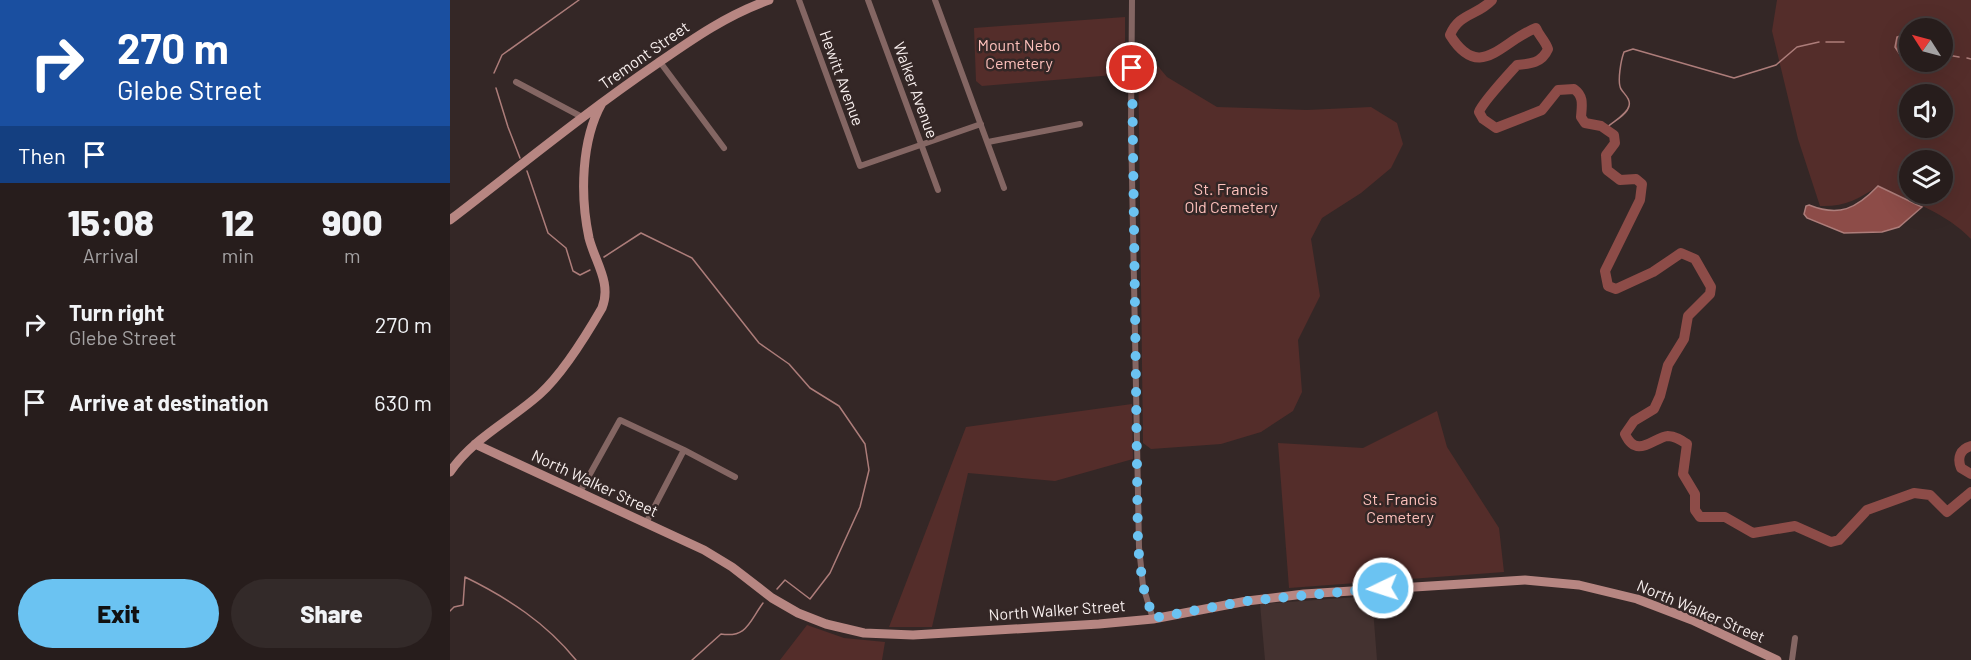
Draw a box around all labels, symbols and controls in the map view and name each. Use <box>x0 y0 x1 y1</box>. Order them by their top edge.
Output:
street label: Tremont Street <box>595 16 692 93</box>
north arrow <box>1899 18 1953 72</box>
map controls <box>1899 18 1953 204</box>
text: 270 m <box>117 22 229 72</box>
icon: right <box>18 24 96 102</box>
street label: Hewitt Avenue <box>816 28 869 128</box>
park label: Mount Nebo Cemetery <box>977 35 1061 72</box>
street label: Walker Avenue <box>890 39 943 141</box>
pin <box>1106 42 1157 93</box>
icon: arrive <box>1115 51 1148 84</box>
text: Glebe Street <box>117 73 262 105</box>
button: sound <box>1899 84 1953 138</box>
icon: arrive <box>78 138 111 171</box>
text: Then <box>18 142 66 168</box>
button: layers <box>1899 150 1953 204</box>
park label: St. Francis Old Cemetery <box>1184 179 1278 216</box>
text: 15:08 <box>68 200 154 243</box>
text: 12 <box>221 200 255 243</box>
text: 900 <box>322 200 382 243</box>
text: Arrival <box>83 243 139 267</box>
text: min <box>222 243 254 267</box>
text: m <box>344 243 361 267</box>
text: Turn right <box>69 299 164 325</box>
icon: right <box>18 308 51 341</box>
text: 270 m <box>375 311 432 337</box>
text: Glebe Street <box>69 325 177 349</box>
icon: arrive <box>18 386 51 419</box>
text: Arrive at destination <box>69 389 268 415</box>
text: 630 m <box>374 389 432 415</box>
street label: North Walker Street <box>529 445 661 520</box>
park label: St. Francis Cemetery <box>1363 489 1437 526</box>
position arrow <box>1351 556 1415 620</box>
street label: North Walker Street <box>1634 575 1768 646</box>
button: Exit <box>18 579 219 648</box>
button: Share <box>231 579 432 648</box>
street label: North Walker Street <box>988 595 1126 624</box>

